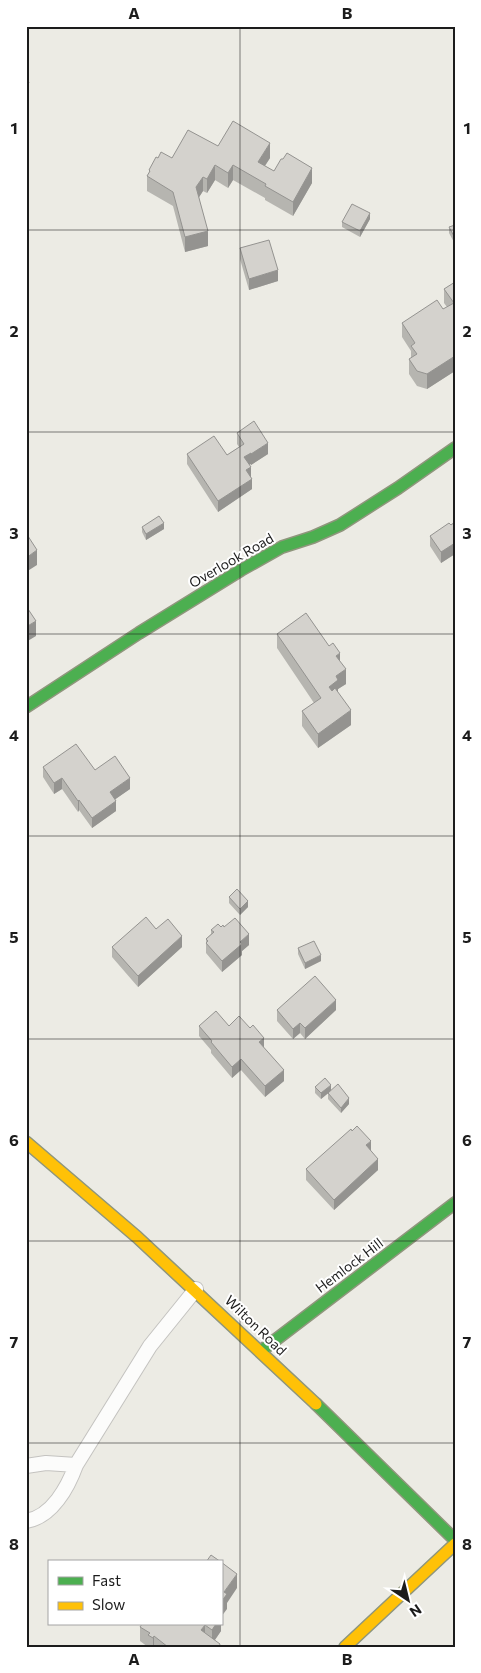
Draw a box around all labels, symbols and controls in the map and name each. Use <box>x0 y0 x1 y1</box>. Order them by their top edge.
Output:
text: A <box>128 3 140 22</box>
text: B <box>342 3 353 22</box>
text: 1 <box>10 118 18 137</box>
text: 1 <box>463 118 471 137</box>
text: 2 <box>9 321 19 340</box>
text: 2 <box>462 321 472 340</box>
text: 3 <box>9 523 19 542</box>
text: 3 <box>462 523 472 542</box>
street label: Overlook Road <box>186 529 276 591</box>
text: 4 <box>9 725 19 744</box>
text: 4 <box>462 725 472 744</box>
text: 5 <box>9 927 19 946</box>
text: 5 <box>462 927 472 946</box>
text: 6 <box>9 1130 19 1149</box>
text: 6 <box>462 1130 472 1149</box>
street label: Hemlock Hill <box>312 1234 386 1296</box>
street label: Wilton Road <box>222 1292 290 1358</box>
text: 7 <box>10 1332 19 1351</box>
text: 7 <box>463 1332 472 1351</box>
text: 8 <box>9 1534 19 1553</box>
text: 8 <box>462 1534 472 1553</box>
legend <box>48 1560 222 1626</box>
text: Fast <box>92 1571 121 1589</box>
north arrow <box>384 1576 434 1626</box>
text: Slow <box>92 1595 125 1613</box>
text: N <box>407 1601 425 1621</box>
text: A <box>128 1649 140 1668</box>
text: B <box>342 1649 353 1668</box>

